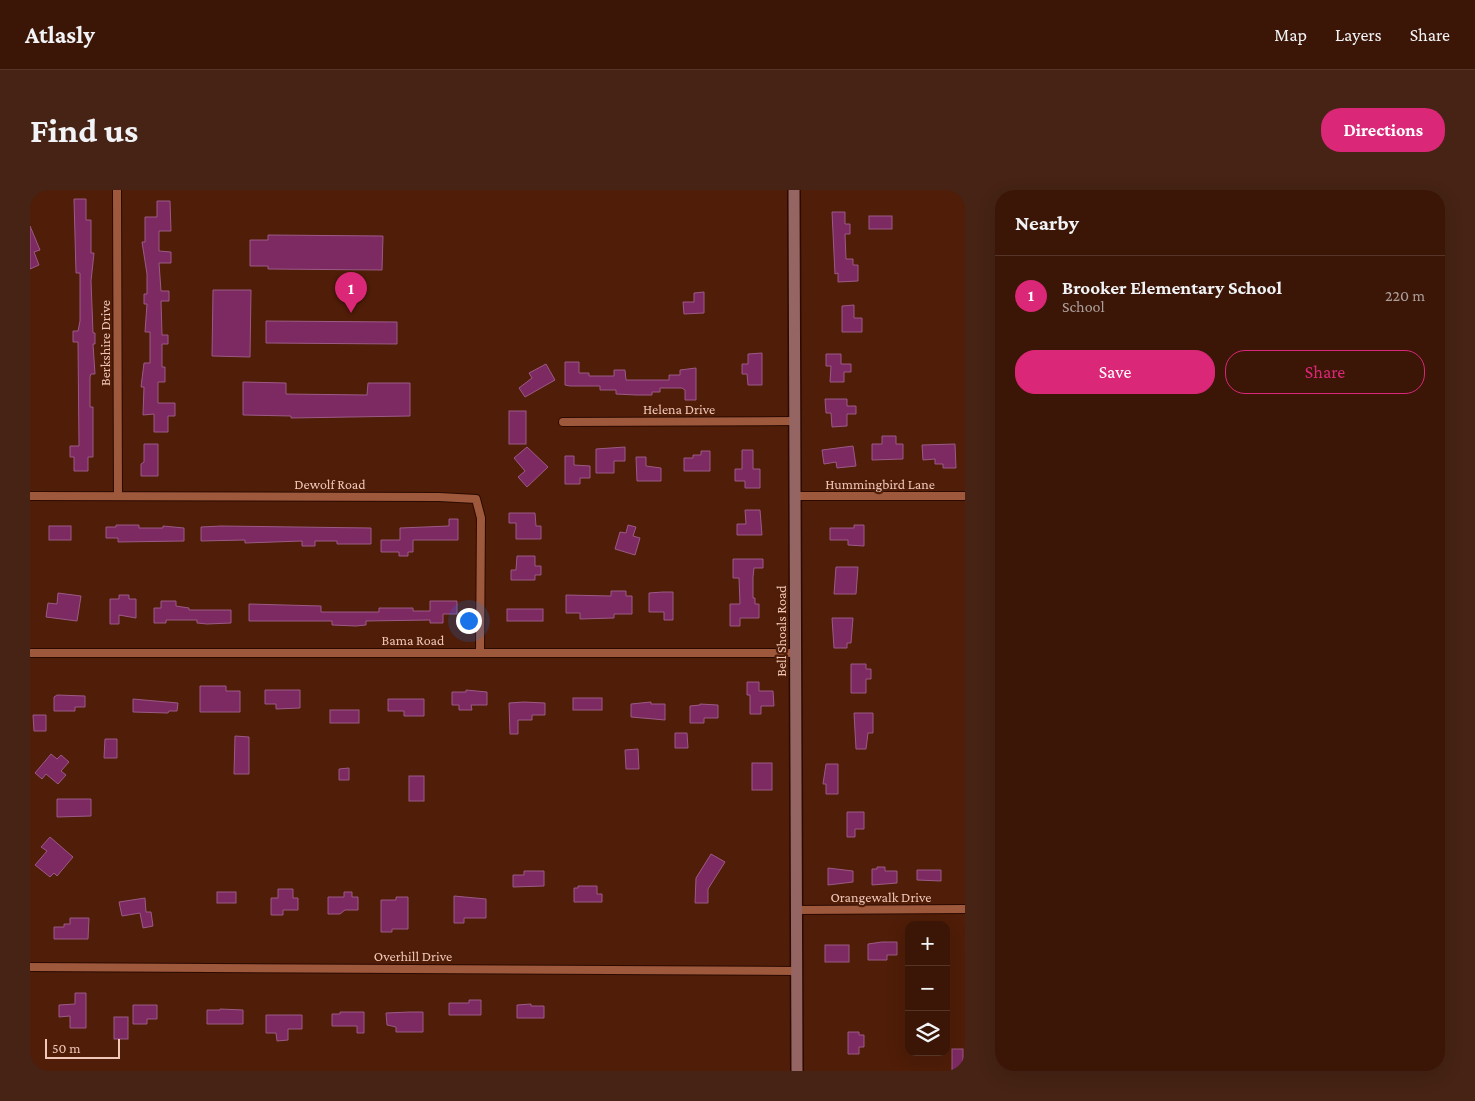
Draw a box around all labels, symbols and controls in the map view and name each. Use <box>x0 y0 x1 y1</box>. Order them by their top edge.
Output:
text: Atlasly <box>25 21 95 48</box>
text: Map <box>1274 25 1307 45</box>
text: Layers <box>1335 25 1382 45</box>
text: Share <box>1410 25 1450 45</box>
button: Directions <box>1321 108 1445 152</box>
text: Find us <box>30 111 138 150</box>
text: Nearby <box>1015 211 1079 235</box>
pin: 1 <box>335 272 367 313</box>
text: Brooker Elementary School <box>1062 277 1282 298</box>
text: 1 <box>1028 287 1034 304</box>
text: 220 m <box>1385 287 1425 304</box>
text: School <box>1062 298 1105 315</box>
street label: Berkshire Drive <box>97 300 113 386</box>
button: Save <box>1015 350 1215 394</box>
button: Share <box>1225 350 1425 394</box>
street label: Helena Drive <box>643 401 715 417</box>
street label: Dewolf Road <box>294 476 366 492</box>
street label: Hummingbird Lane <box>825 476 935 492</box>
street label: Bell Shoals Road <box>773 585 789 677</box>
your location <box>456 608 482 634</box>
street label: Bama Road <box>382 632 445 648</box>
street label: Orangewalk Drive <box>830 889 932 905</box>
map controls <box>905 921 950 1056</box>
button: + <box>905 921 950 966</box>
street label: Overhill Drive <box>374 948 452 964</box>
button: − <box>905 966 950 1011</box>
button: layers <box>905 1011 950 1056</box>
scale bar <box>45 1036 120 1059</box>
text: 50 m <box>52 1040 80 1056</box>

